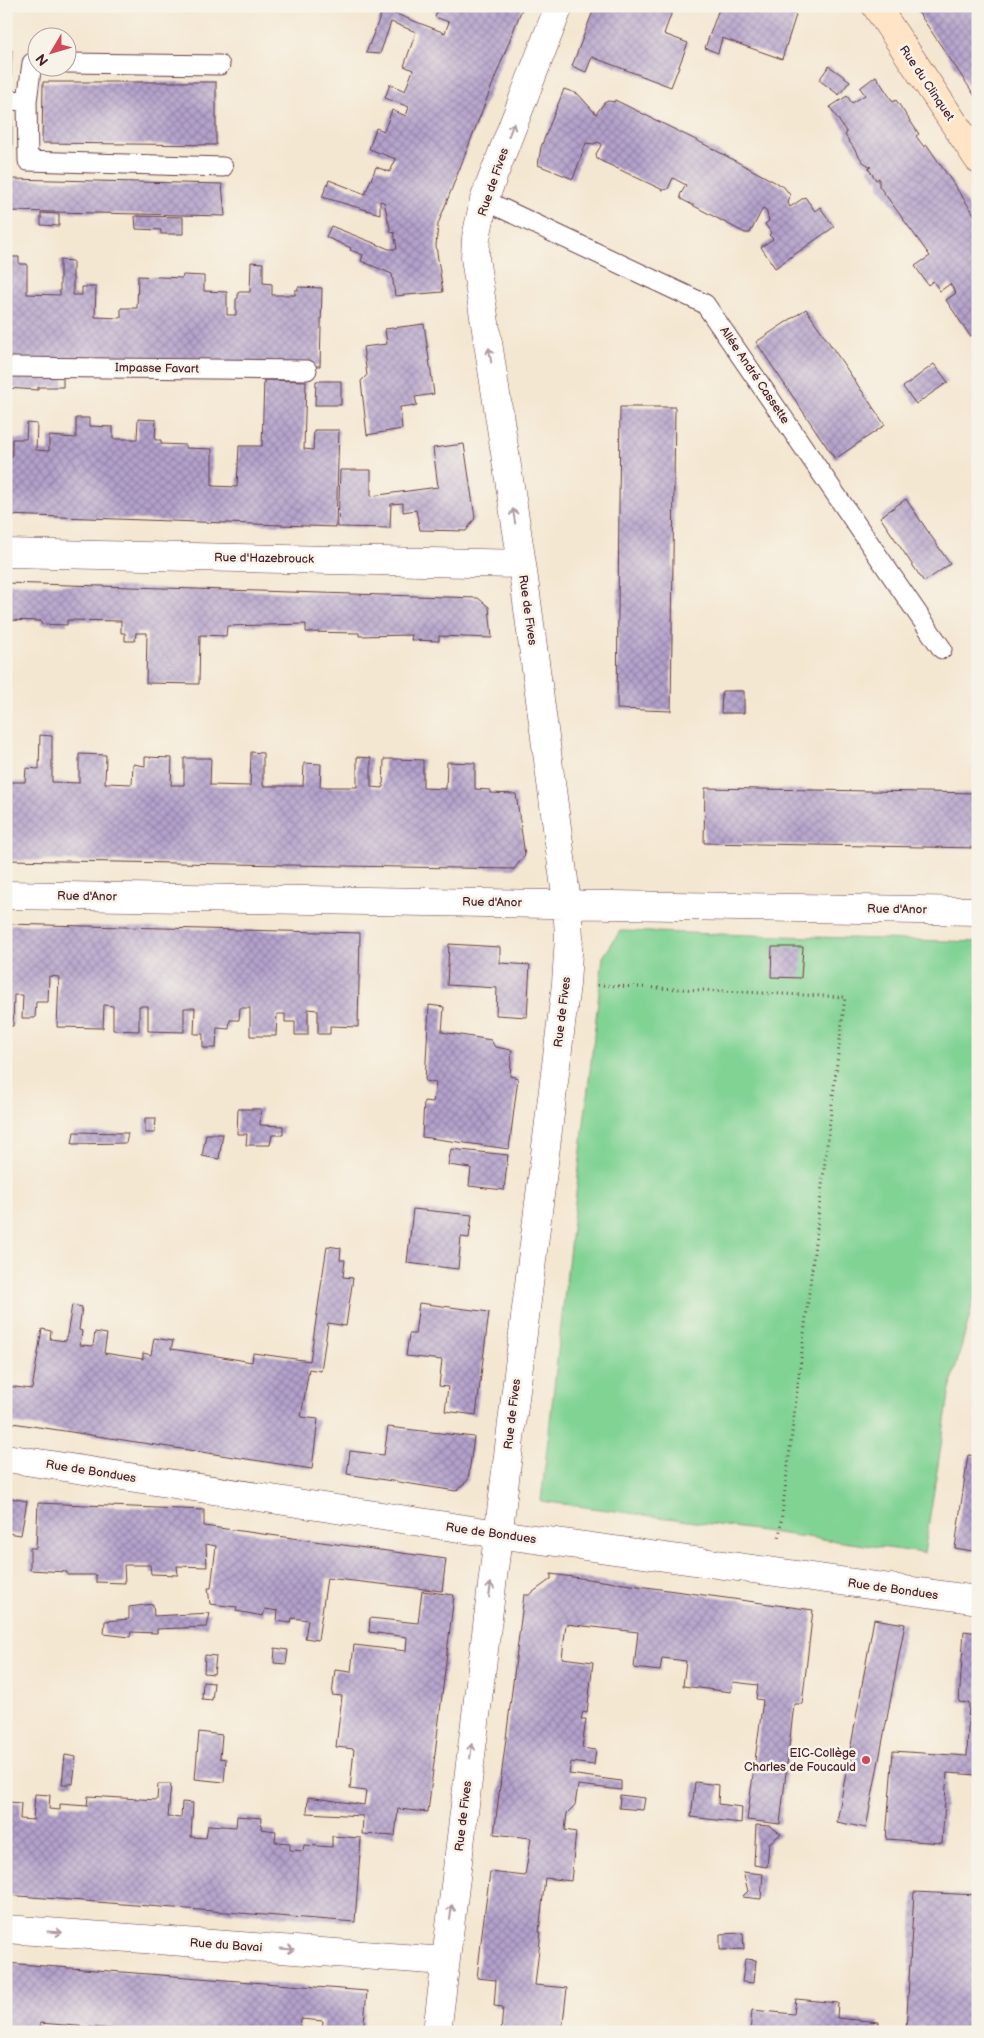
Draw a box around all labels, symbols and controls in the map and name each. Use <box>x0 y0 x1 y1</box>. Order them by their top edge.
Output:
north arrow <box>28 28 78 78</box>
street label: Rue du Clinquet <box>896 43 957 124</box>
text: N <box>32 50 52 69</box>
one-way arrow <box>507 123 516 138</box>
street label: Rue de Fives <box>475 146 512 218</box>
street label: Allée André Cassette <box>716 324 793 427</box>
one-way arrow <box>485 348 495 364</box>
street label: Impasse Favart <box>115 360 199 377</box>
one-way arrow <box>509 508 519 524</box>
street label: Rue d'Hazebrouck <box>214 550 314 567</box>
street label: Rue de Fives <box>515 574 540 646</box>
street label: Rue d'Anor <box>57 888 118 905</box>
street label: Rue d'Anor <box>462 894 523 911</box>
street label: Rue d'Anor <box>867 901 928 918</box>
street label: Rue de Fives <box>551 976 574 1048</box>
street label: Rue de Fives <box>501 1378 524 1450</box>
street label: Rue de Bondues <box>45 1457 137 1486</box>
street label: Rue de Bondues <box>445 1520 537 1547</box>
street label: Rue de Bondues <box>847 1576 939 1603</box>
one-way arrow <box>486 1582 496 1598</box>
one-way arrow <box>466 1743 476 1759</box>
place label: EIC-Collège Charles de Foucauld <box>744 1746 856 1775</box>
marker: EIC-Collège Charles de Foucauld <box>860 1754 872 1766</box>
street label: Rue de Fives <box>452 1780 475 1852</box>
one-way arrow <box>446 1905 456 1921</box>
one-way arrow <box>47 1927 63 1937</box>
street label: Rue du Bavai <box>189 1935 263 1956</box>
one-way arrow <box>278 1945 294 1954</box>

